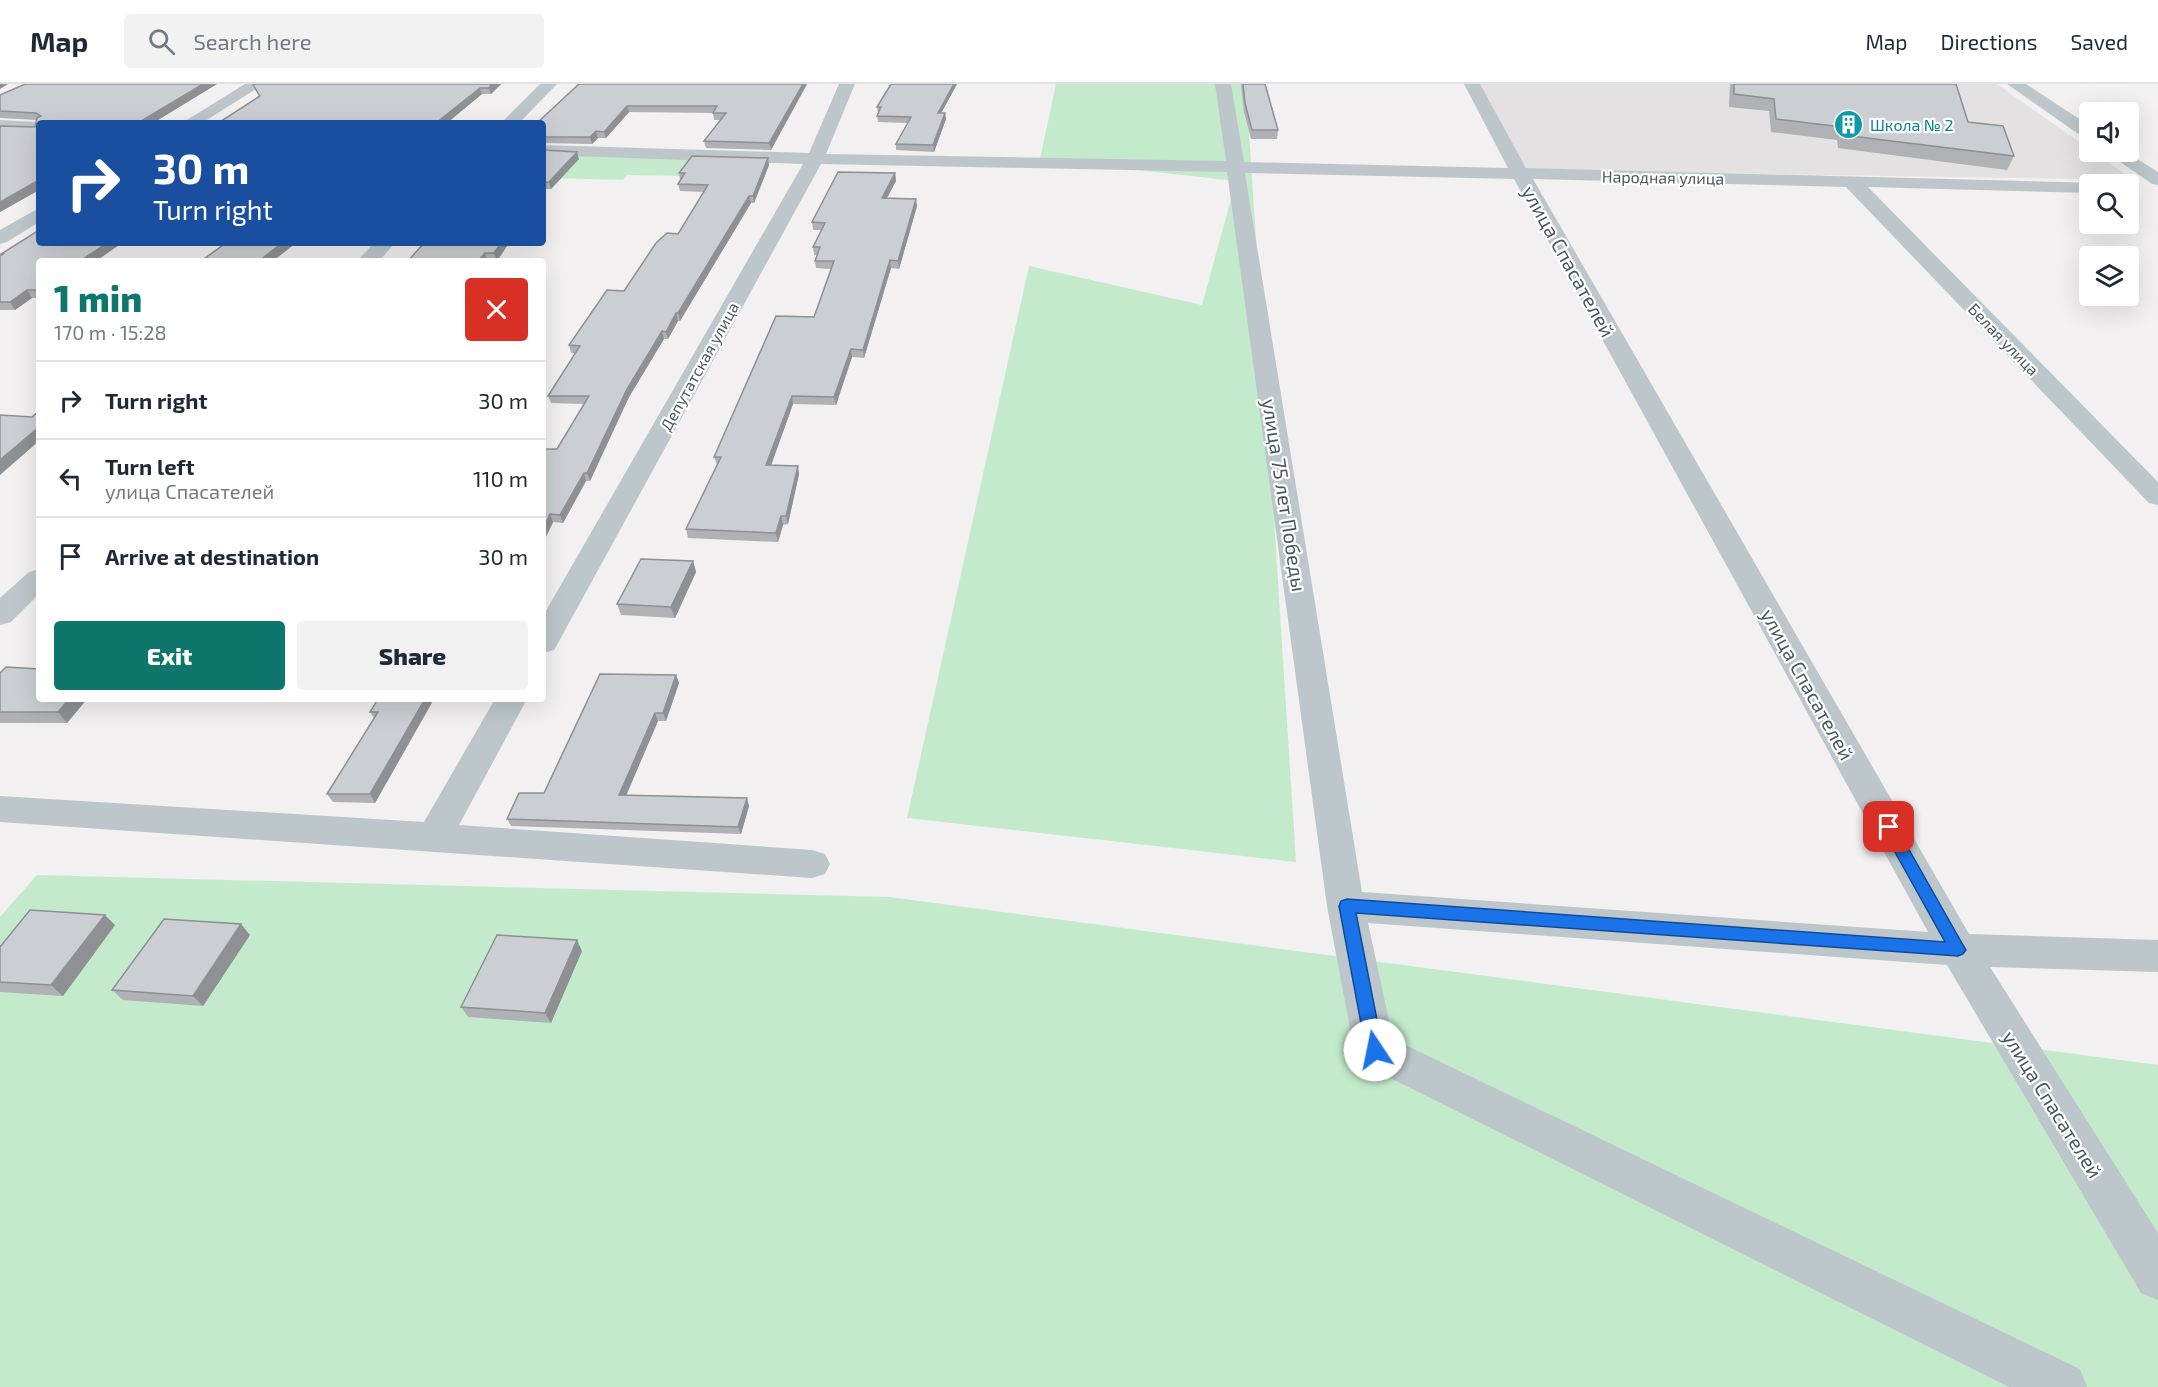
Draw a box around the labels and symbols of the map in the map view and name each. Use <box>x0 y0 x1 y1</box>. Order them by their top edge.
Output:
building icon: Школа № 2 <box>1833 108 1865 140</box>
place label: Школа № 2 <box>1870 115 1953 134</box>
street label: Народная улица <box>1602 166 1724 189</box>
street label: улица Спасателей <box>1517 181 1621 341</box>
street label: Депутатская улица <box>656 298 743 434</box>
street label: Белая улица <box>1964 299 2043 380</box>
street label: улица 75 лет Победы <box>1257 397 1312 593</box>
street label: улица Спасателей <box>1756 604 1860 764</box>
pin <box>1863 801 1914 852</box>
position arrow <box>1343 1018 1407 1082</box>
street label: улица Спасателей <box>1997 1026 2108 1183</box>

